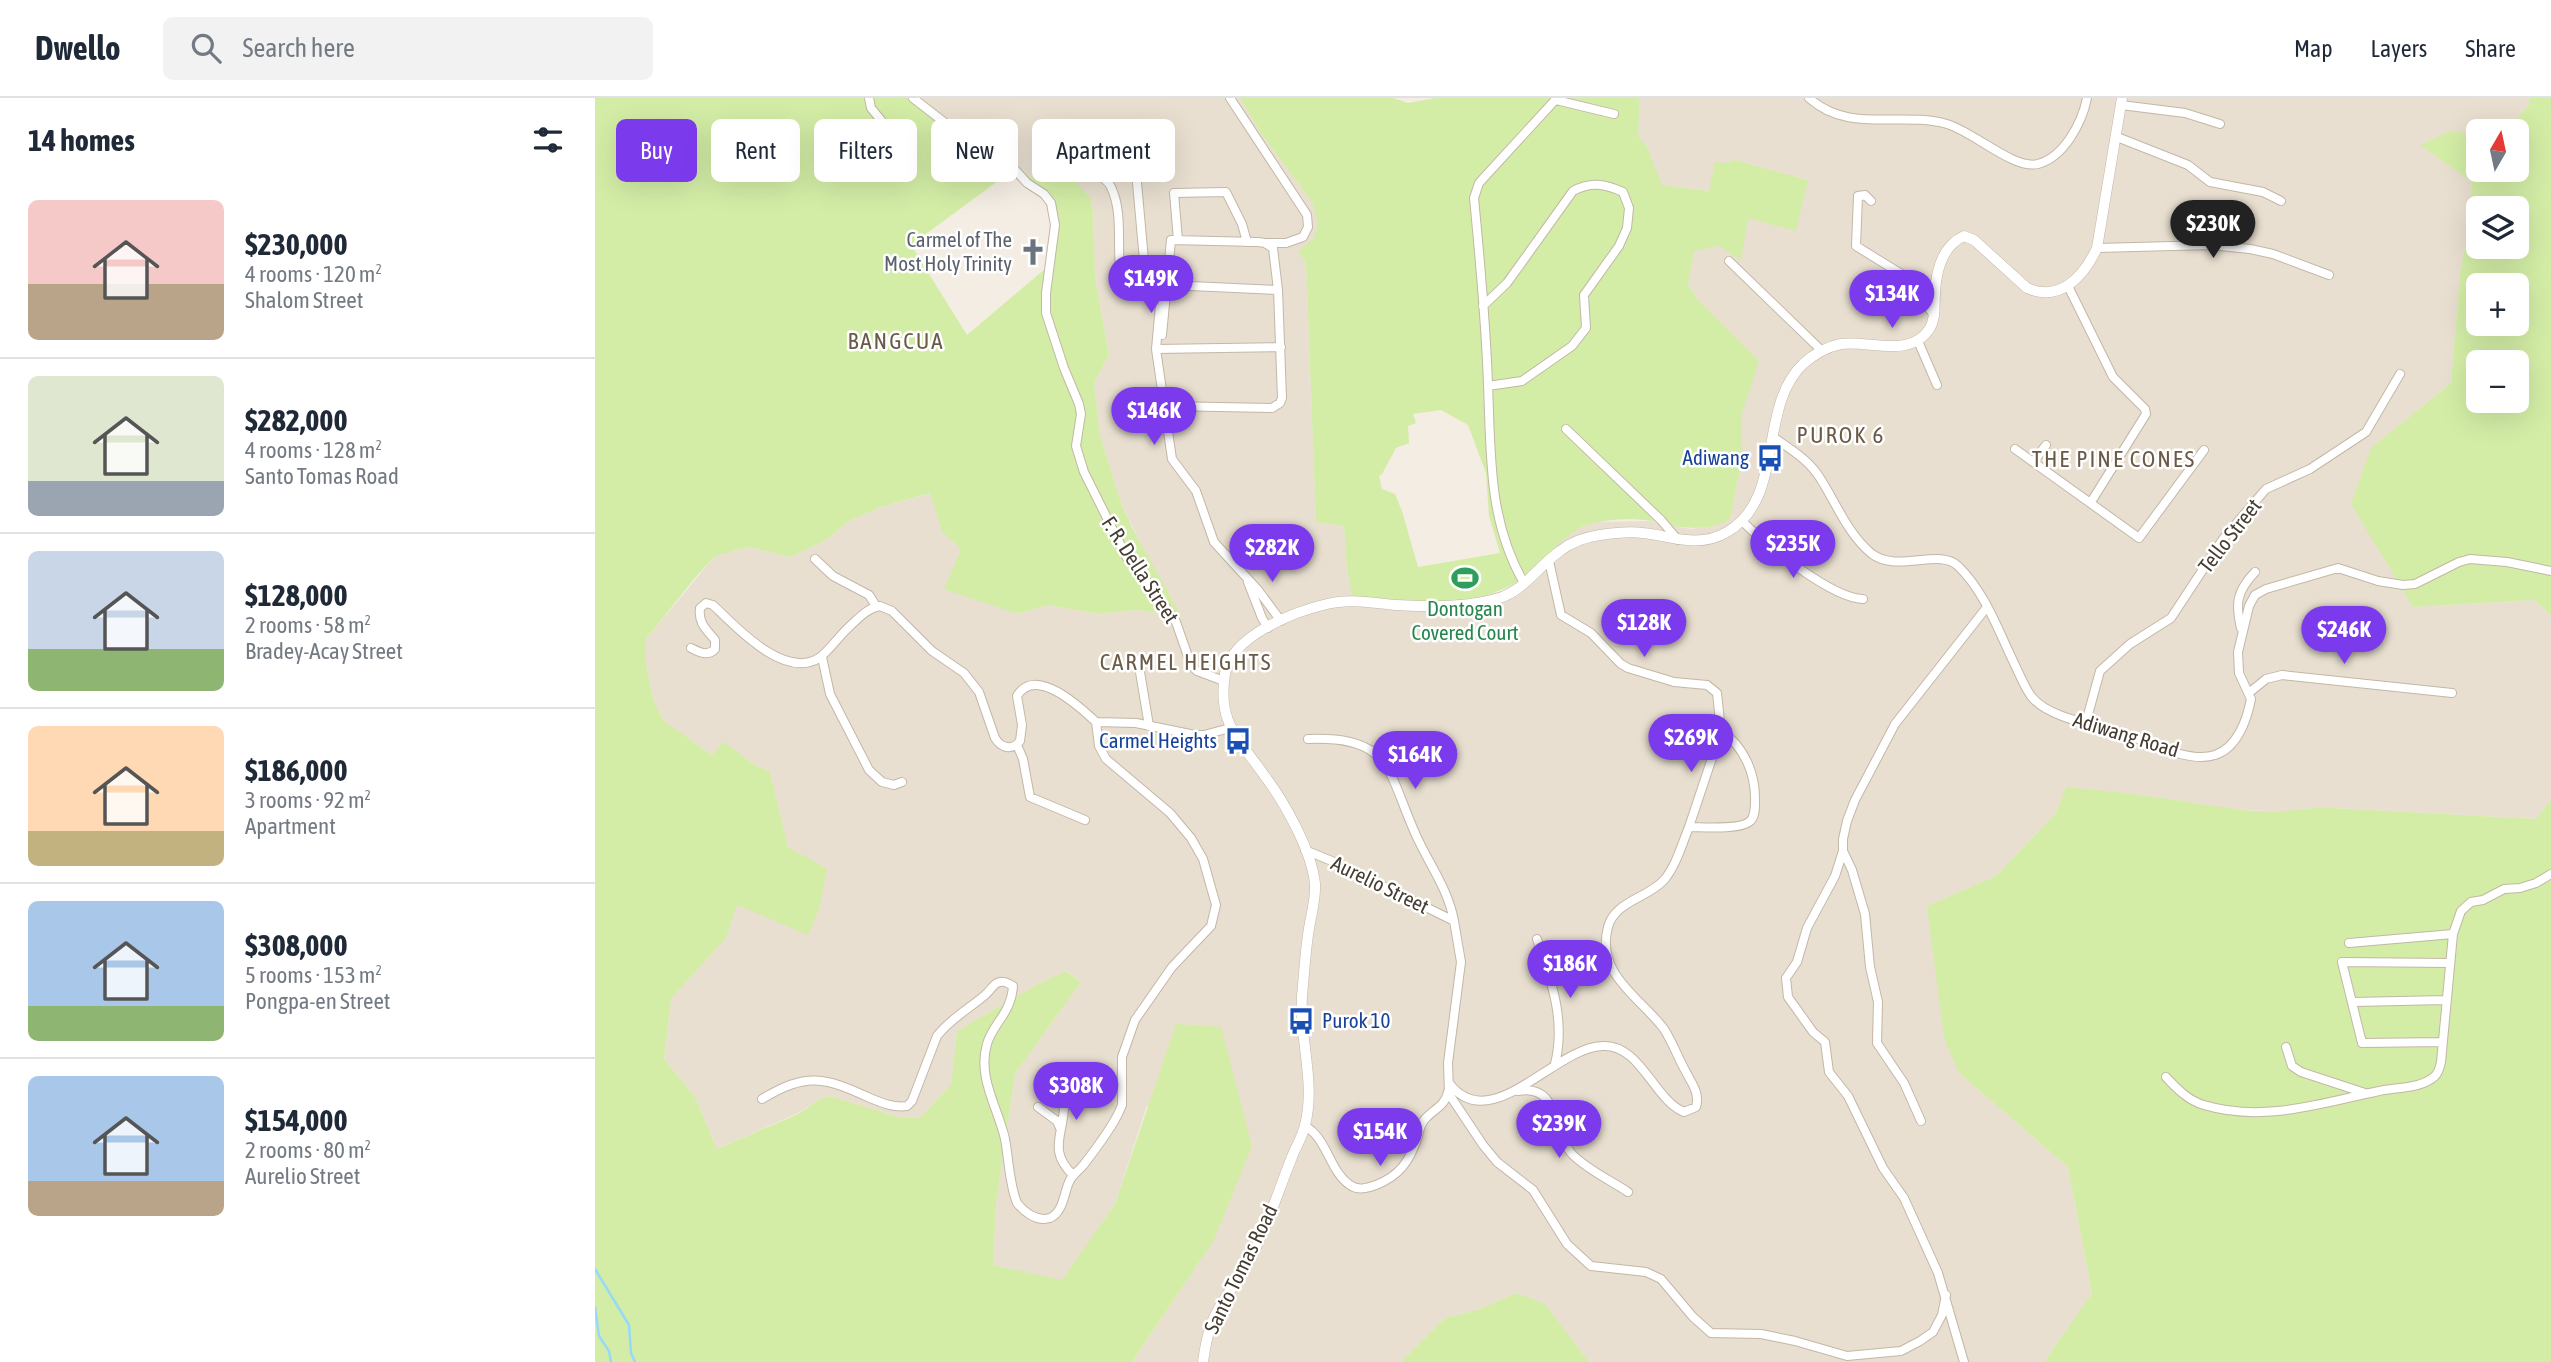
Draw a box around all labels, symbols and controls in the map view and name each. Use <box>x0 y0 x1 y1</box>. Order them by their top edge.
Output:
search box <box>163 17 653 80</box>
text: Dwello <box>35 29 121 67</box>
icon: search <box>187 29 225 67</box>
text: Search here <box>243 33 355 63</box>
text: Map <box>2294 35 2333 62</box>
text: Layers <box>2371 35 2427 62</box>
text: Share <box>2465 35 2516 62</box>
chip: Buy <box>616 119 697 182</box>
chip: Rent <box>711 119 800 182</box>
chip: Filters <box>814 119 917 182</box>
chip: New <box>931 119 1018 182</box>
chip: Apartment <box>1032 119 1175 182</box>
north arrow <box>2466 119 2529 182</box>
map controls <box>2466 119 2529 413</box>
icon: filters <box>529 121 567 159</box>
text: 14 homes <box>28 123 135 157</box>
button: layers <box>2466 196 2529 259</box>
pin: $230K <box>2164 200 2262 260</box>
text: $230K <box>2186 210 2240 236</box>
text: $230,000 <box>245 227 348 261</box>
place label: Carmel of The Most Holy Trinity <box>884 227 1012 275</box>
icon: home <box>84 228 168 312</box>
church icon: Carmel of The Most Holy Trinity <box>1018 237 1048 267</box>
pin: $149K <box>1102 256 1200 315</box>
text: 4 rooms · 120 m² <box>245 261 382 287</box>
text: $149K <box>1124 265 1178 291</box>
pin: $134K <box>1843 271 1941 330</box>
button: + <box>2466 273 2529 336</box>
text: $134K <box>1865 280 1919 306</box>
text: Shalom Street <box>245 287 363 313</box>
district label: BANGCUA <box>847 328 945 354</box>
button: − <box>2466 350 2529 413</box>
pin: $146K <box>1105 388 1203 447</box>
text: $146K <box>1127 397 1181 423</box>
text: $282,000 <box>245 403 348 437</box>
icon: home <box>84 404 168 488</box>
district label: PUROK 6 <box>1797 422 1885 448</box>
text: 4 rooms · 128 m² <box>245 437 382 463</box>
bus stop icon: Adiwang <box>1755 443 1785 473</box>
place label: Adiwang <box>1683 445 1749 469</box>
district label: THE PINE CONES <box>2032 446 2196 472</box>
text: Santo Tomas Road <box>245 463 399 489</box>
street label: Tello Street <box>2193 494 2266 577</box>
street label: F. R. Della Street <box>1097 512 1184 627</box>
pin: $235K <box>1744 520 1842 580</box>
pin: $282K <box>1223 524 1321 584</box>
text: $235K <box>1766 530 1820 556</box>
text: $282K <box>1245 534 1299 560</box>
sports icon: Dontogan Covered Court <box>1450 563 1480 593</box>
text: $128,000 <box>245 578 348 612</box>
icon: home <box>84 579 168 663</box>
place label: Dontogan Covered Court <box>1411 596 1519 644</box>
pin: $128K <box>1595 600 1693 659</box>
pin: $246K <box>2295 606 2393 666</box>
text: $128K <box>1617 609 1671 635</box>
text: 2 rooms · 58 m² <box>245 612 371 638</box>
text: $246K <box>2317 616 2371 642</box>
text: Bradey-Acay Street <box>245 638 403 664</box>
district label: CARMEL HEIGHTS <box>1100 649 1272 675</box>
street label: Adiwang Road <box>2070 707 2182 762</box>
pin: $269K <box>1642 714 1740 774</box>
text: $269K <box>1664 724 1718 750</box>
bus stop icon: Carmel Heights <box>1223 726 1253 756</box>
place label: Carmel Heights <box>1099 728 1217 752</box>
pin: $164K <box>1366 732 1464 791</box>
text: $164K <box>1388 741 1442 767</box>
text: $186,000 <box>245 753 348 787</box>
icon: home <box>84 754 168 838</box>
text: 3 rooms · 92 m² <box>245 787 371 813</box>
text: Apartment <box>245 813 336 839</box>
street label: Aurelio Street <box>1328 850 1433 918</box>
text: $308,000 <box>245 928 348 962</box>
icon: home <box>84 929 168 1013</box>
pin: $186K <box>1521 940 1619 1000</box>
text: $186K <box>1543 950 1597 976</box>
text: 5 rooms · 153 m² <box>245 962 382 988</box>
text: Pongpa-en Street <box>245 988 390 1014</box>
bus stop icon: Purok 10 <box>1286 1006 1316 1036</box>
place label: Purok 10 <box>1322 1008 1390 1032</box>
pin: $308K <box>1027 1062 1125 1122</box>
text: $308K <box>1049 1072 1103 1098</box>
pin: $239K <box>1510 1100 1608 1160</box>
text: $154,000 <box>245 1103 348 1137</box>
icon: home <box>84 1104 168 1188</box>
pin: $154K <box>1331 1108 1429 1168</box>
text: $239K <box>1532 1110 1586 1136</box>
text: $154K <box>1353 1118 1407 1144</box>
text: 2 rooms · 80 m² <box>245 1137 371 1163</box>
text: Aurelio Street <box>245 1163 360 1189</box>
street label: Santo Tomas Road <box>1199 1200 1282 1337</box>

